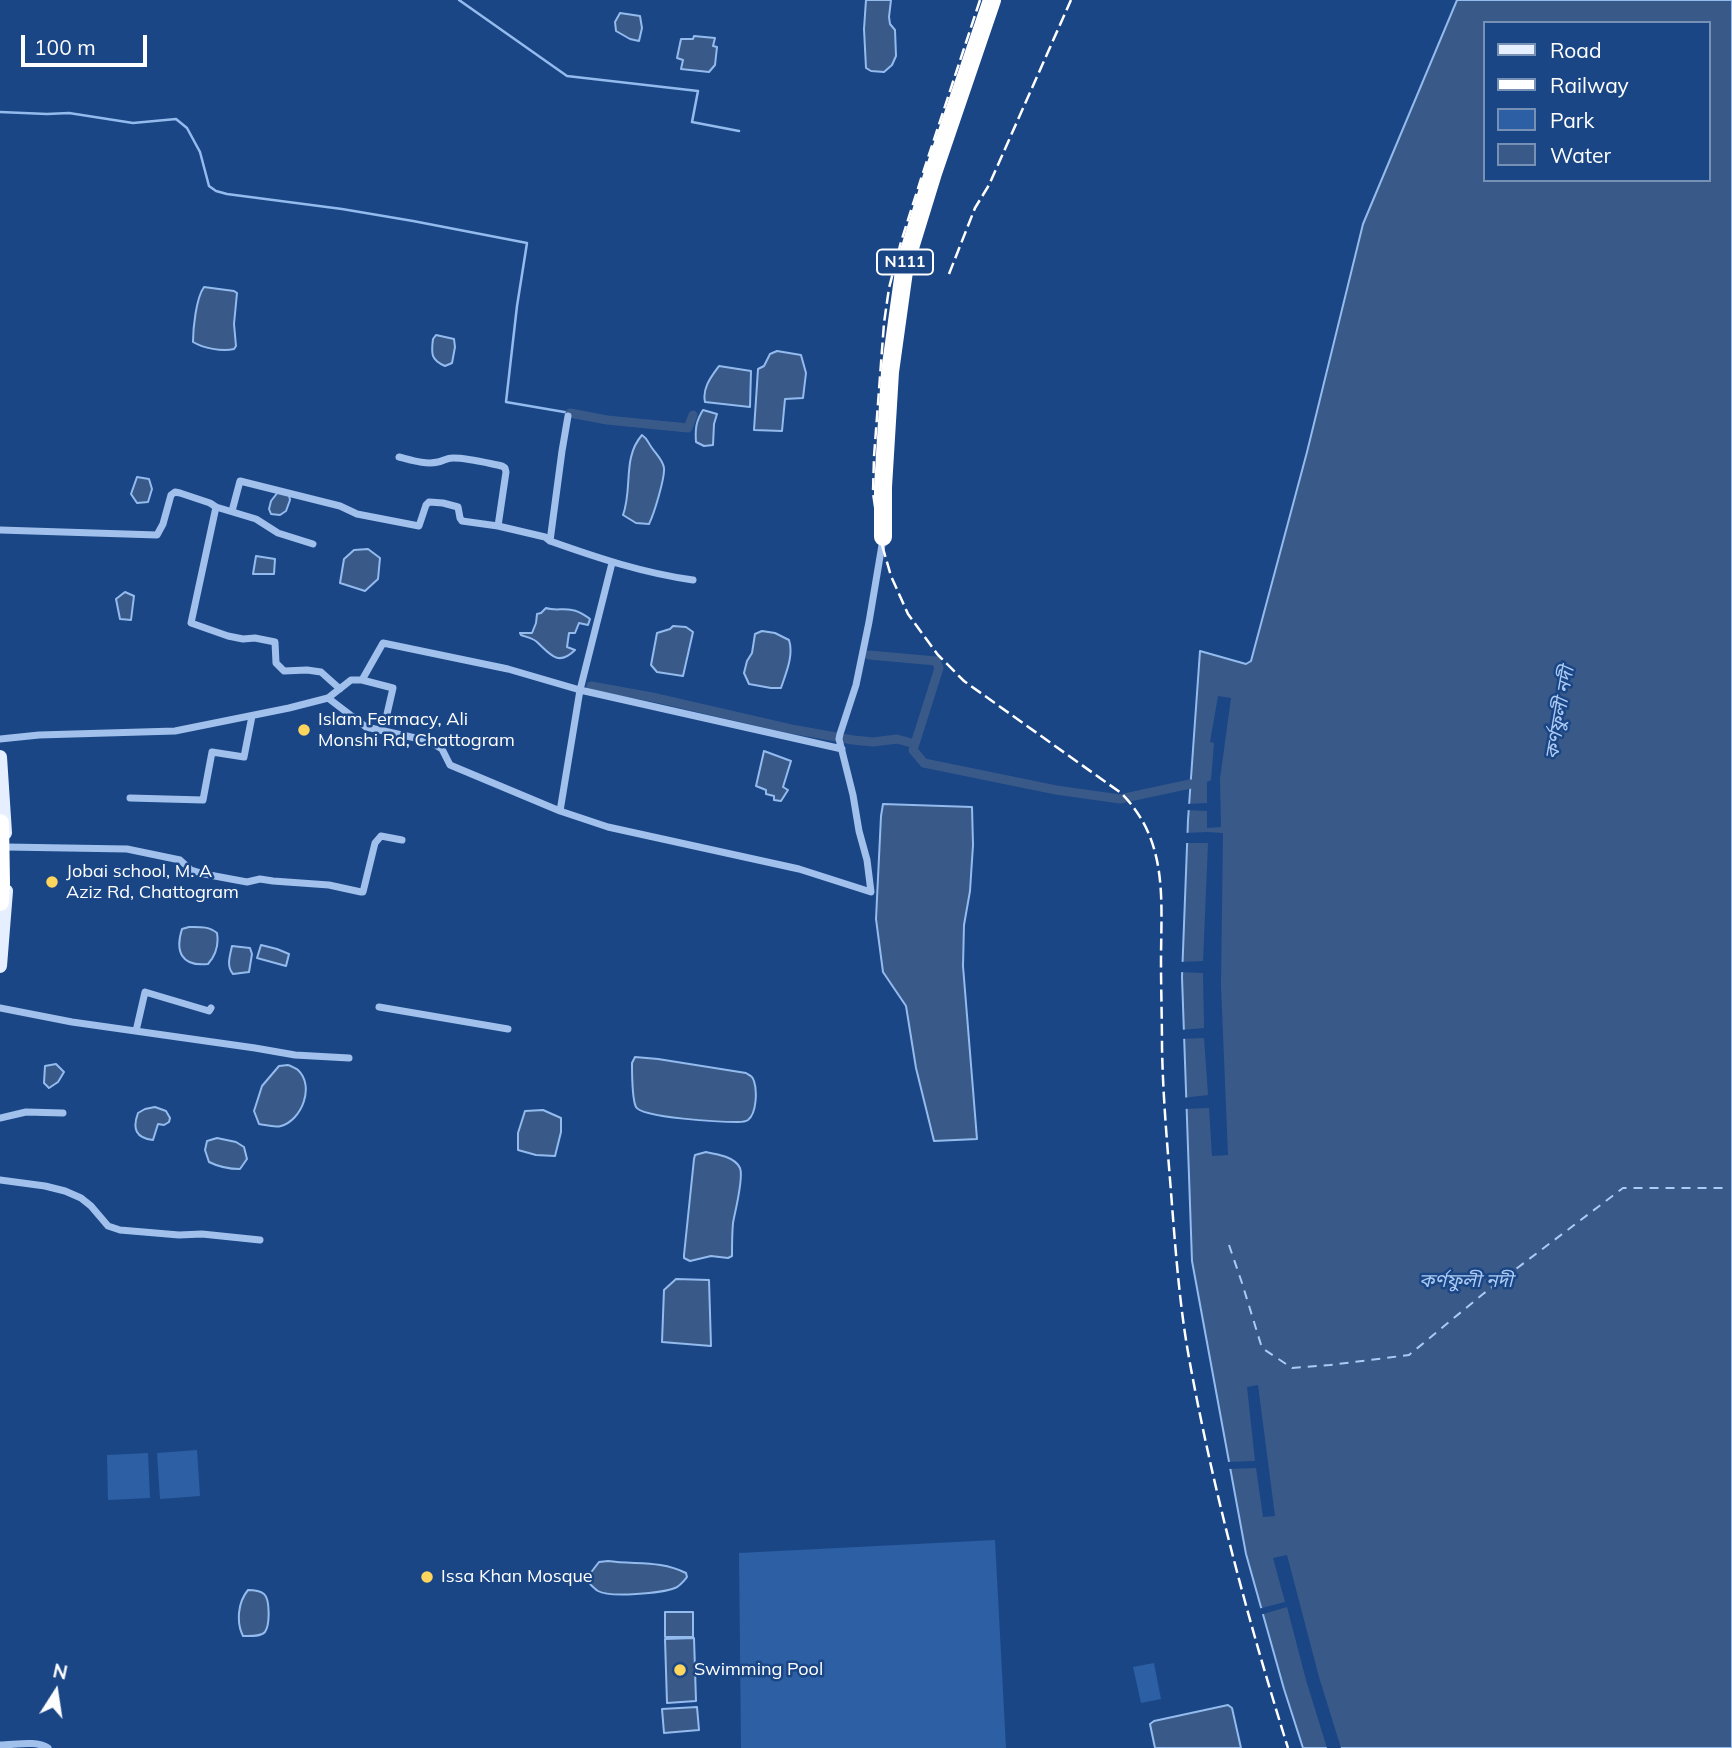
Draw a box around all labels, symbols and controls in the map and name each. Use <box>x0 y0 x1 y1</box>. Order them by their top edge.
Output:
scale bar <box>24 21 150 65</box>
legend <box>1484 21 1711 182</box>
text: 100 m <box>34 34 96 60</box>
text: Road <box>1550 37 1601 63</box>
text: Railway <box>1550 72 1629 98</box>
text: Park <box>1550 107 1594 133</box>
text: Water <box>1550 142 1611 168</box>
road number: N111 <box>877 250 933 274</box>
water label: কর্ণফুলী নদী <box>1541 665 1579 761</box>
place label: Islam Fermacy, Ali Monshi Rd, Chattogram <box>318 709 515 752</box>
marker: Islam Fermacy, Ali Monshi Rd, Chattogram <box>296 722 312 738</box>
place label: Jobai school, M. A Aziz Rd, Chattogram <box>66 861 239 903</box>
marker: Jobai school, M. A Aziz Rd, Chattogram <box>44 874 60 890</box>
water label: কর্ণফুলী নদী <box>1419 1270 1513 1292</box>
place label: Issa Khan Mosque <box>441 1566 593 1588</box>
marker: Issa Khan Mosque <box>419 1569 435 1585</box>
north arrow <box>21 1657 91 1727</box>
text: N <box>51 1658 70 1685</box>
place label: Swimming Pool <box>694 1659 823 1681</box>
marker: Swimming Pool <box>672 1662 688 1678</box>

